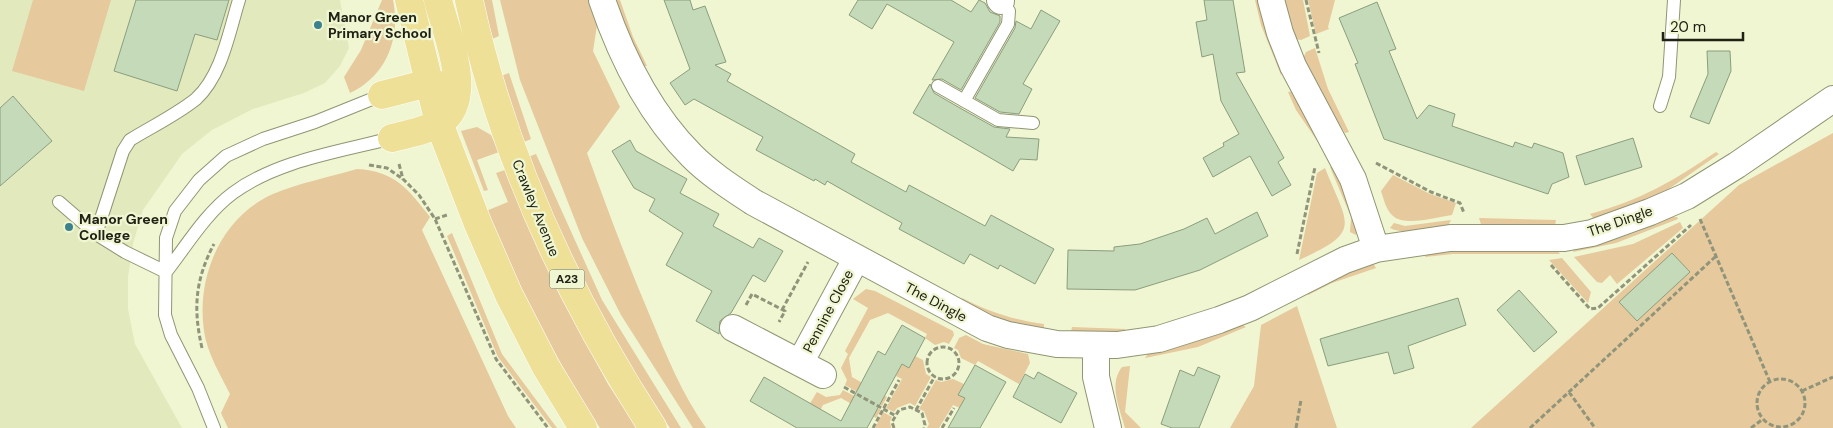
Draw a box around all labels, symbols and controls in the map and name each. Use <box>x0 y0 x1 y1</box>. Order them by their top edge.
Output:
place label: Manor Green Primary School <box>328 8 431 42</box>
scale bar <box>1663 10 1743 42</box>
text: 20 m <box>1670 17 1706 37</box>
marker: Manor Green Primary School <box>312 19 324 31</box>
street label: Crawley Avenue <box>508 157 564 259</box>
street label: The Dingle <box>1585 201 1655 240</box>
place label: Manor Green College <box>79 210 168 244</box>
marker: Manor Green College <box>63 221 75 233</box>
street label: Pennine Close <box>799 266 857 356</box>
road number: A23 <box>550 270 584 288</box>
street label: The Dingle <box>902 278 970 326</box>

